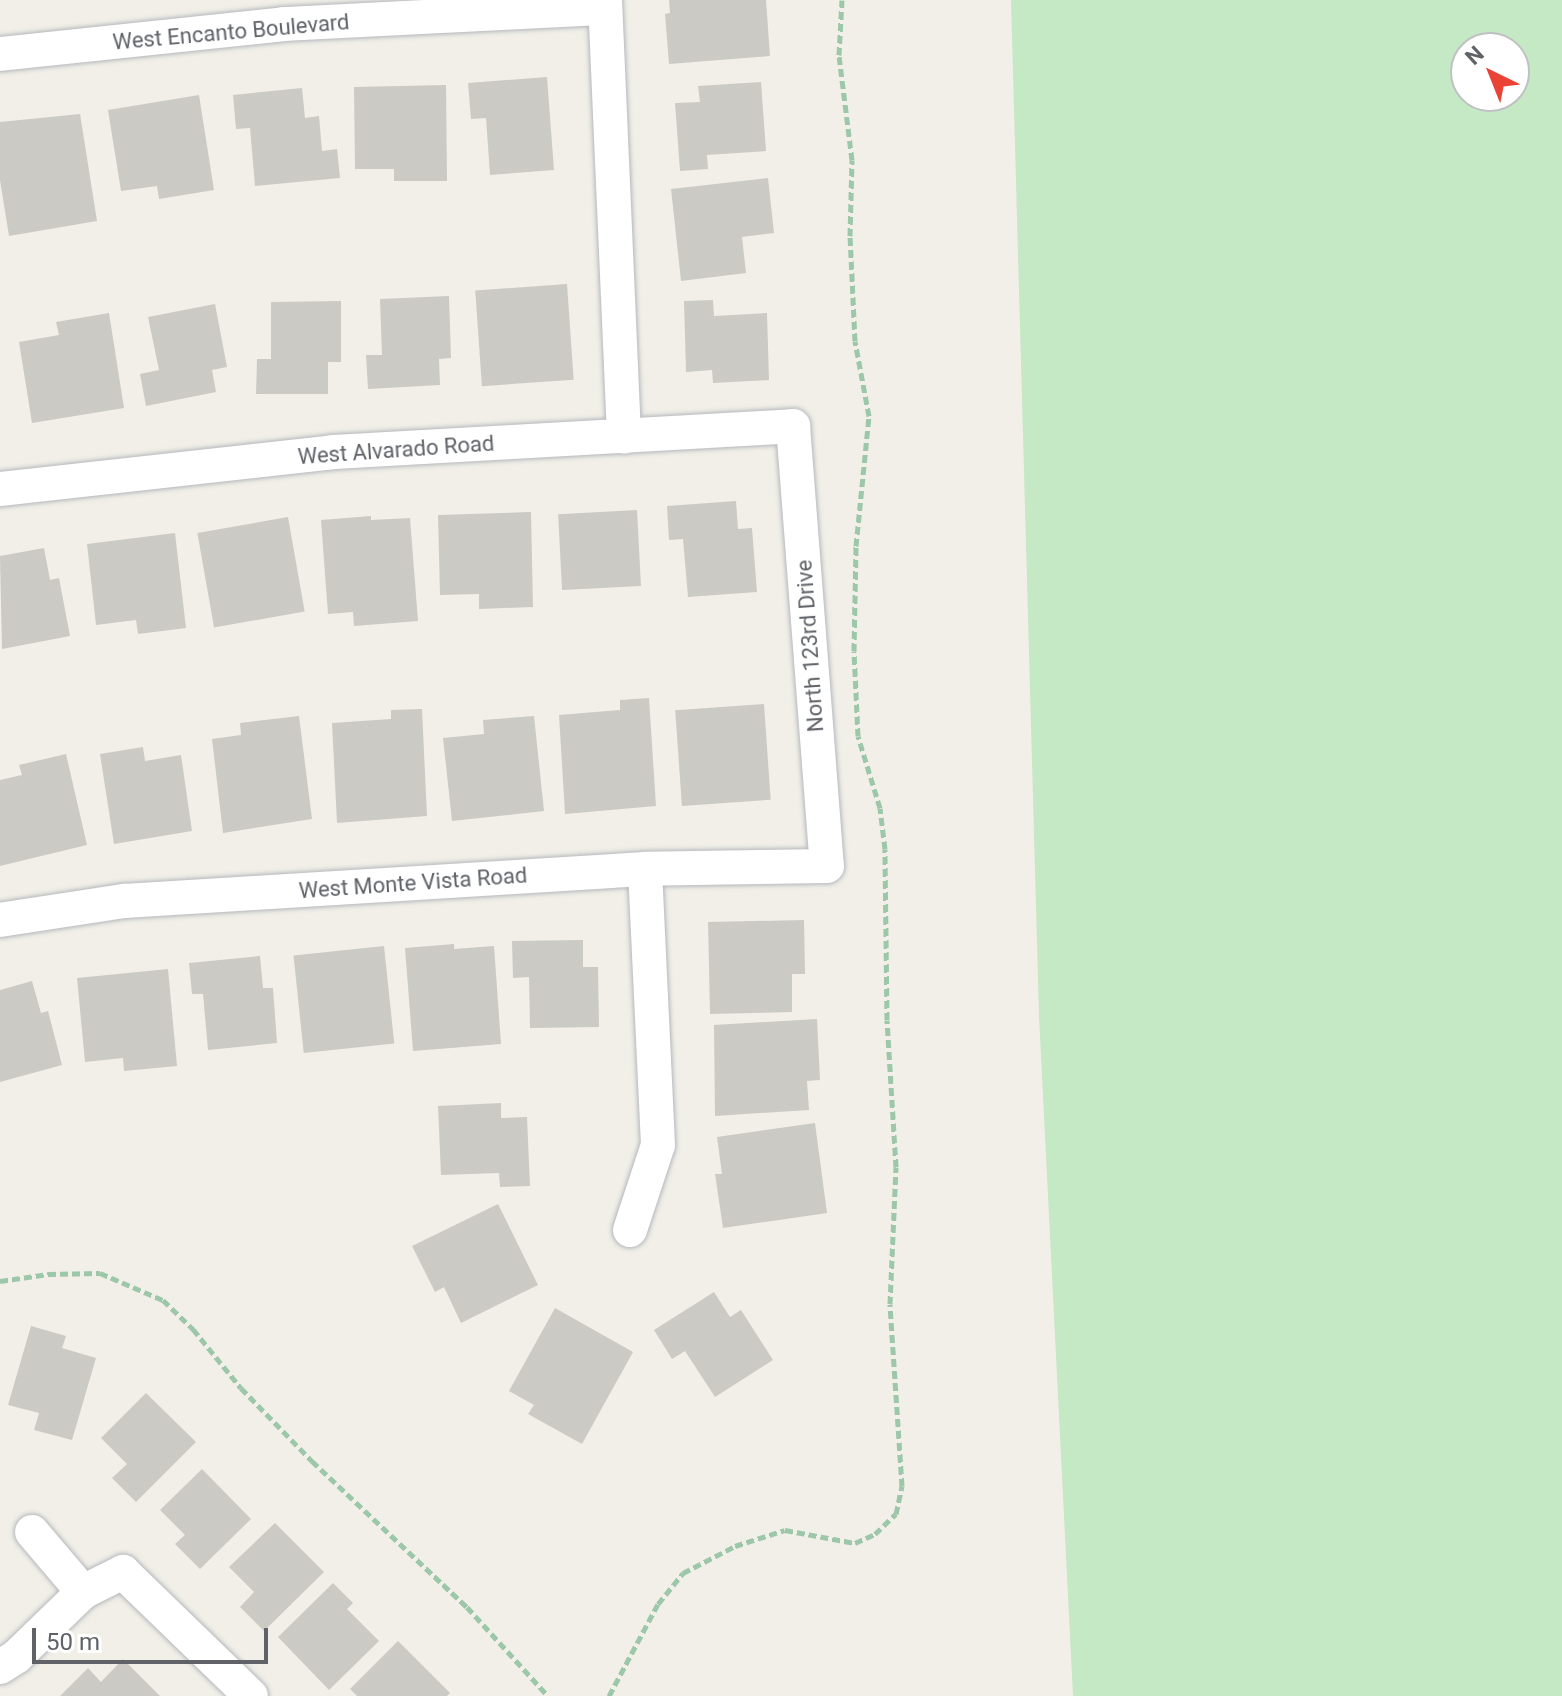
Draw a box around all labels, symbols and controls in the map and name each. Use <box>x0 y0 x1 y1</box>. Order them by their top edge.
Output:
street label: West Encanto Boulevard <box>112 9 350 55</box>
north arrow <box>1450 32 1530 112</box>
text: N <box>1460 41 1489 70</box>
street label: West Alvarado Road <box>297 430 495 470</box>
street label: North 123rd Drive <box>791 559 829 733</box>
street label: West Monte Vista Road <box>298 862 528 904</box>
scale bar <box>36 1612 272 1662</box>
text: 50 m <box>46 1628 100 1656</box>

